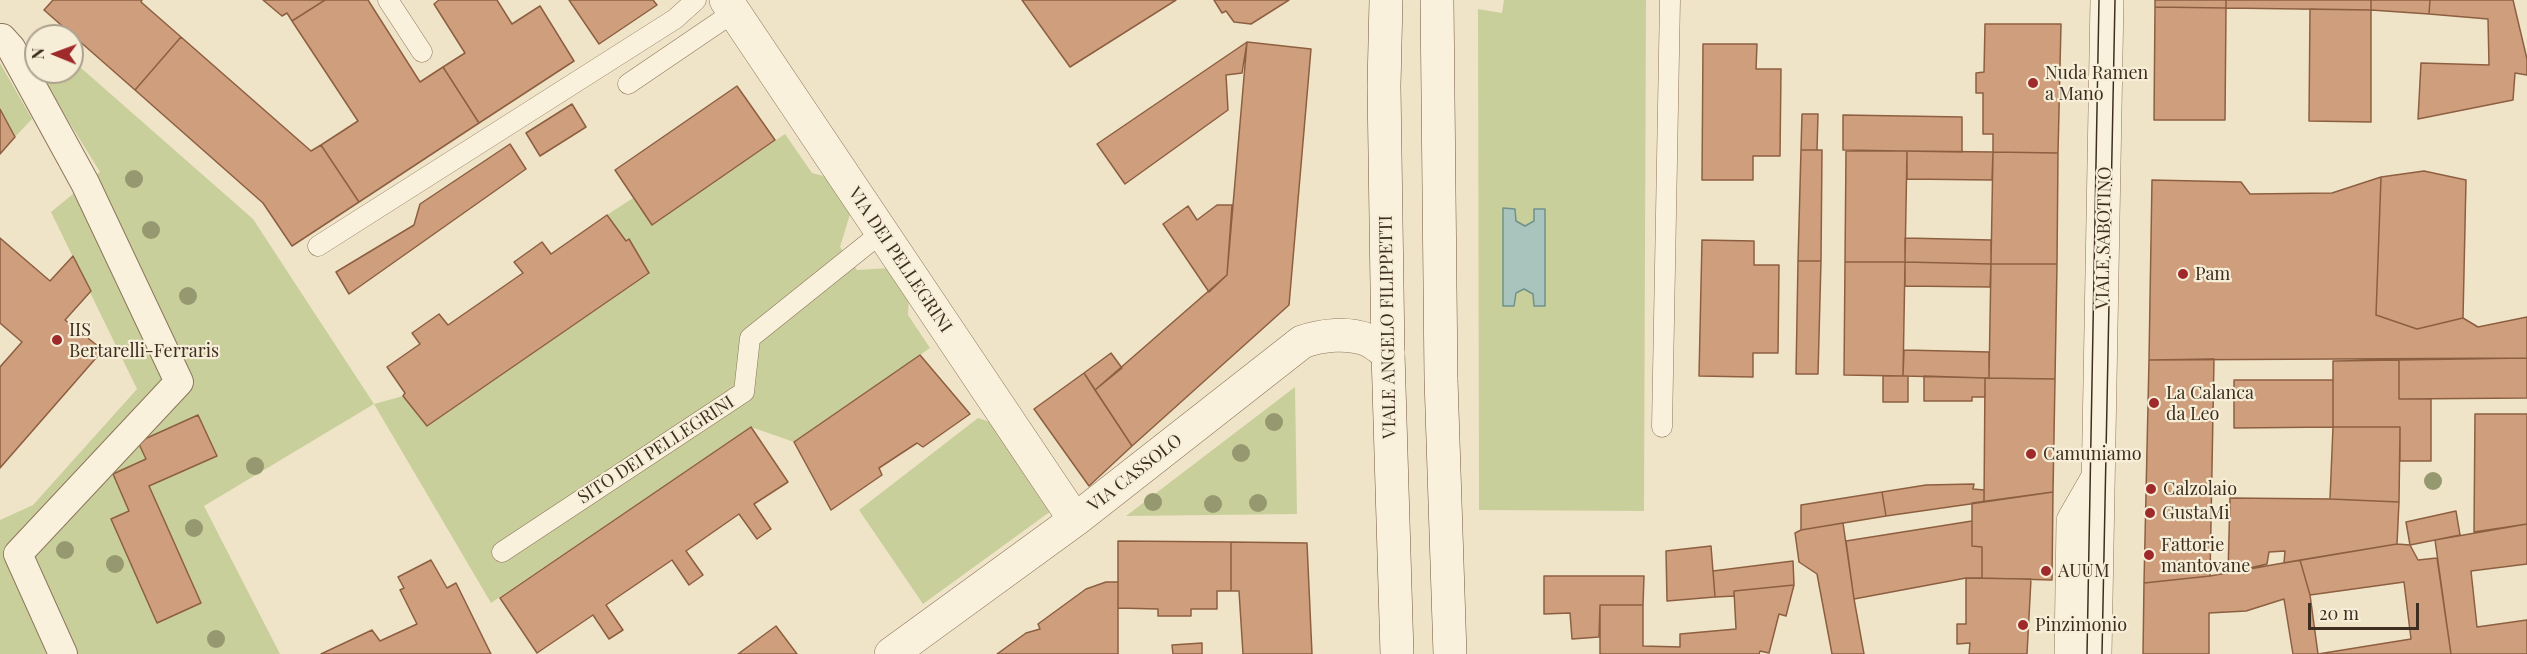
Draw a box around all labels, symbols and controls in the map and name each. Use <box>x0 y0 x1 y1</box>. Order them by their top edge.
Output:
north arrow <box>24 24 84 84</box>
text: N <box>27 48 48 60</box>
place label: Nuda Ramen a Mano <box>2045 62 2148 104</box>
marker: Nuda Ramen a Mano <box>2026 76 2040 90</box>
street label: VIALE SABOTINO <box>2092 166 2116 310</box>
street label: VIA DEI PELLEGRINI <box>843 183 957 337</box>
street label: VIALE ANGELO FILIPPETTI <box>1375 215 1401 439</box>
place label: Pam <box>2195 263 2230 285</box>
marker: Pam <box>2176 267 2190 281</box>
place label: IIS Bertarelli-Ferraris <box>69 319 219 362</box>
marker: IIS Bertarelli-Ferraris <box>50 333 64 347</box>
place label: La Calanca da Leo <box>2166 382 2254 424</box>
street label: SITO DEI PELLEGRINI <box>574 391 738 509</box>
marker: La Calanca da Leo <box>2147 396 2161 410</box>
street label: VIA CASSOLO <box>1084 430 1186 516</box>
place label: Camuniamo <box>2043 443 2142 465</box>
marker: Camuniamo <box>2024 447 2038 461</box>
place label: Calzolaio <box>2163 478 2237 500</box>
marker: Calzolaio <box>2144 482 2158 496</box>
place label: GustaMi <box>2162 502 2229 524</box>
marker: GustaMi <box>2143 506 2157 520</box>
place label: Fattorie mantovane <box>2161 534 2250 576</box>
marker: Fattorie mantovane <box>2142 548 2156 562</box>
place label: AUUM <box>2058 560 2110 582</box>
marker: AUUM <box>2039 564 2053 578</box>
scale bar <box>2311 591 2422 629</box>
text: 20 m <box>2319 601 2359 625</box>
place label: Pinzimonio <box>2035 614 2127 636</box>
marker: Pinzimonio <box>2016 618 2030 632</box>

